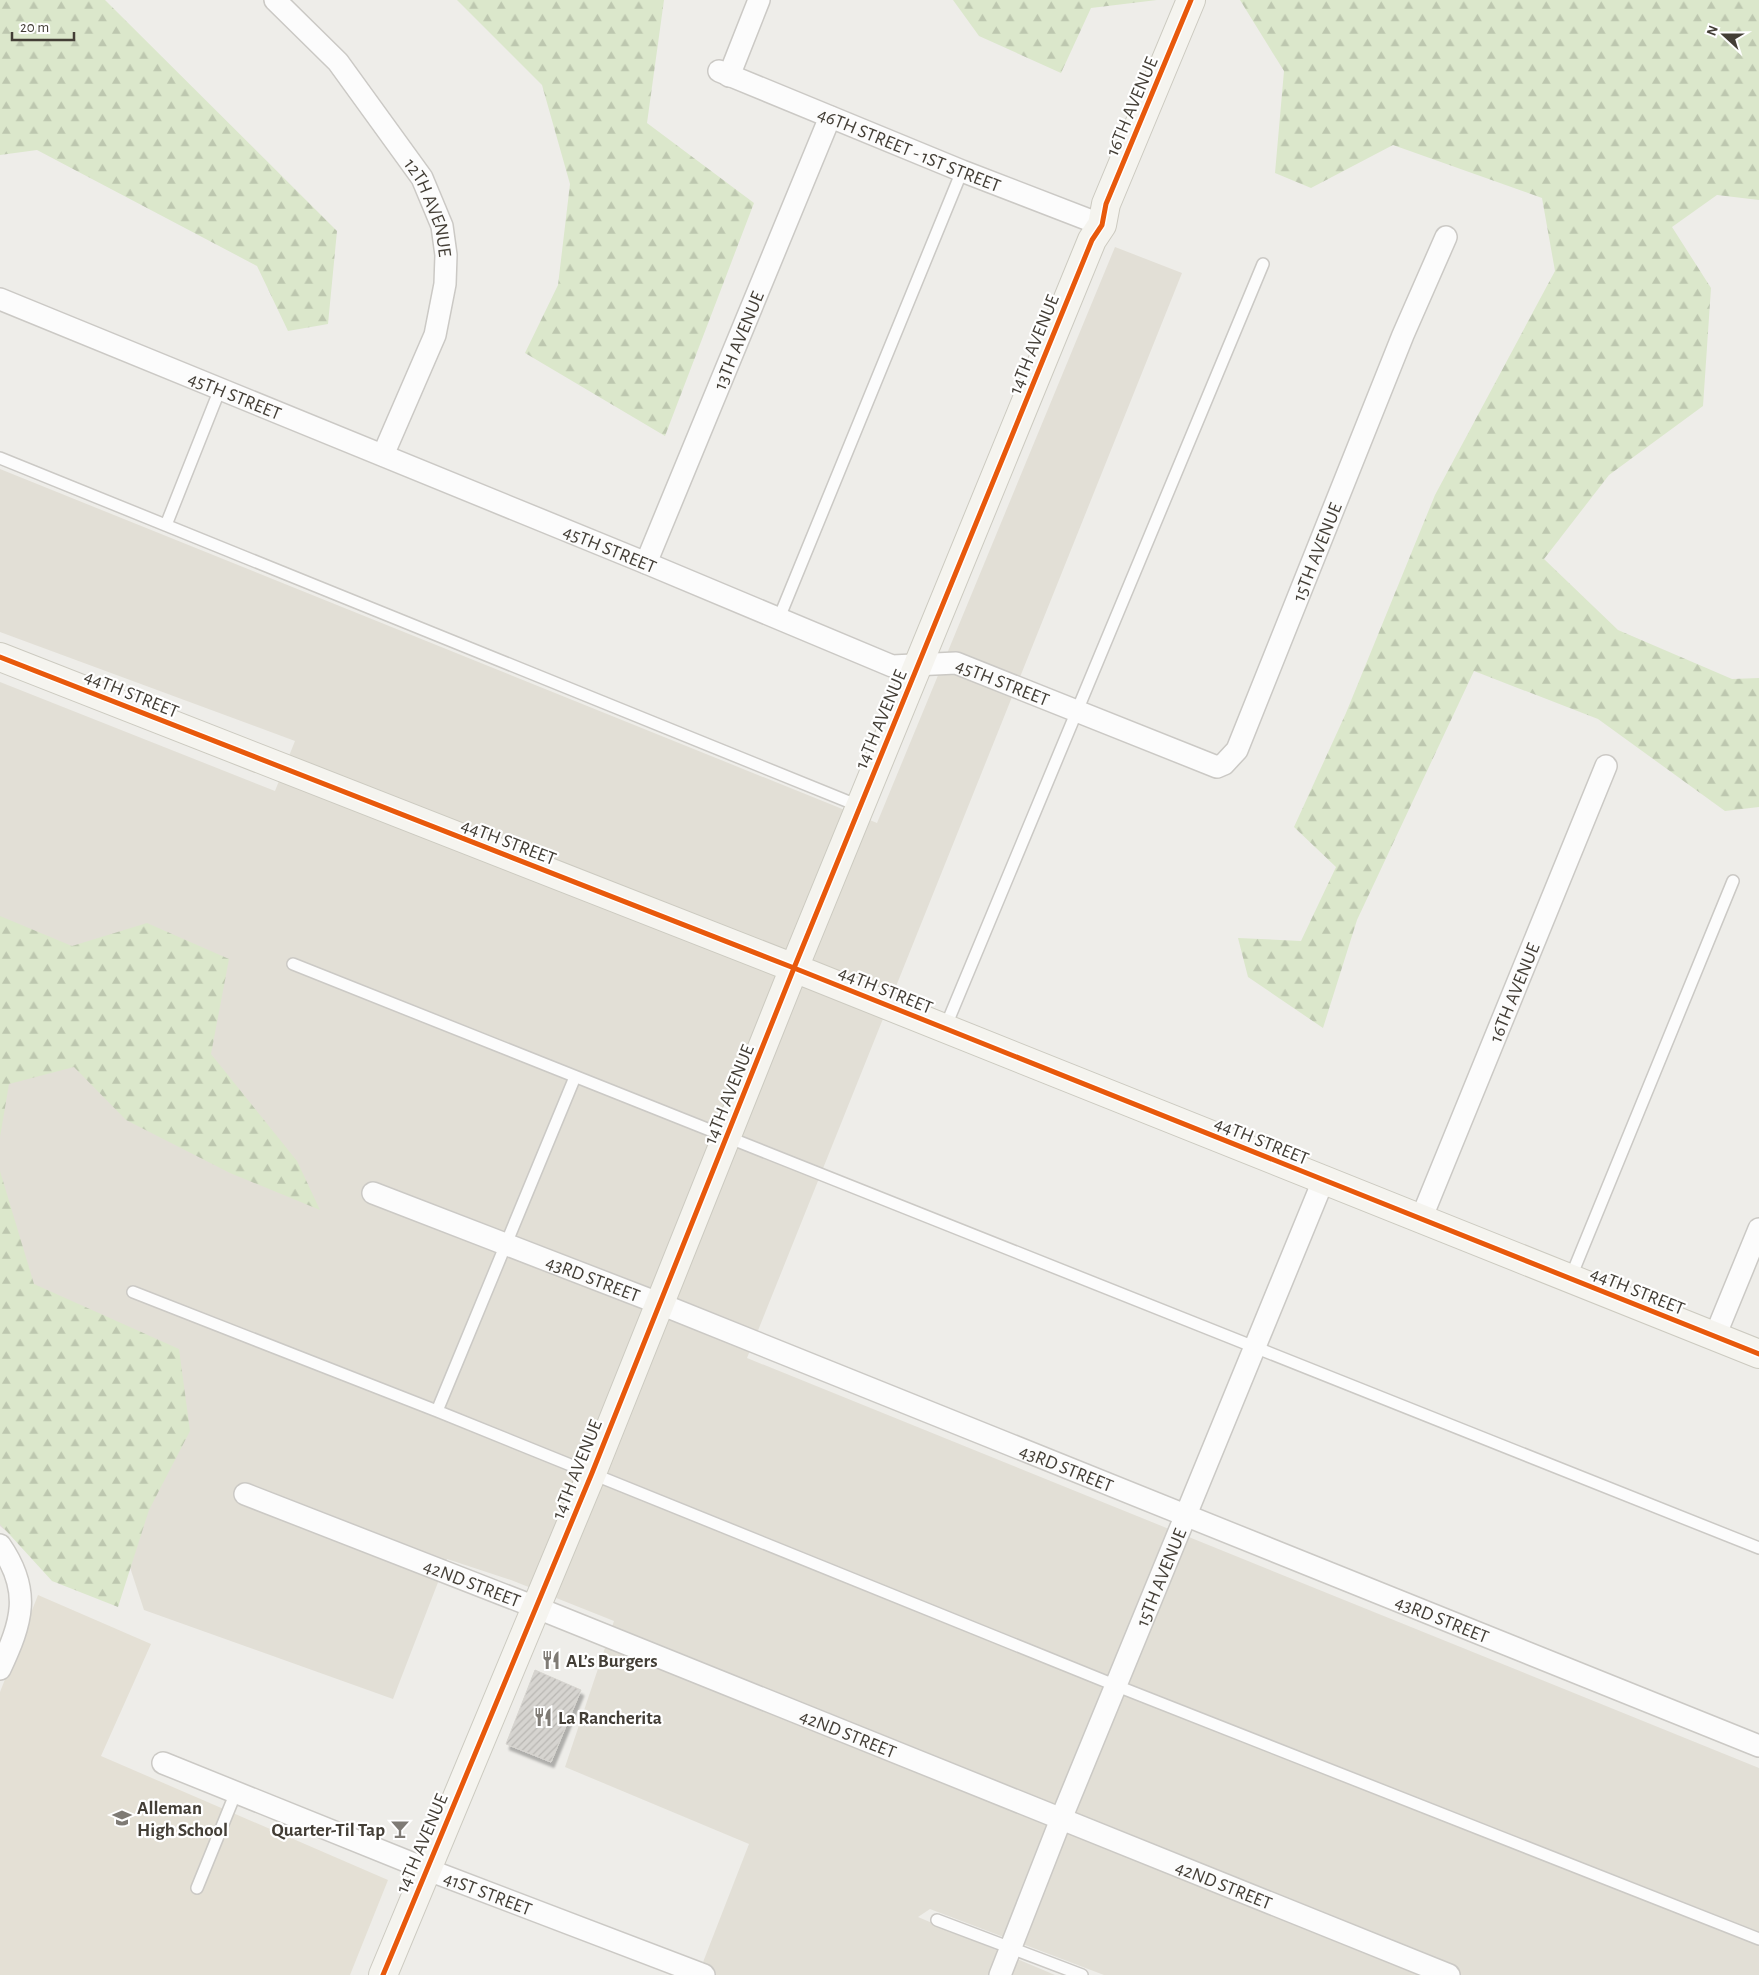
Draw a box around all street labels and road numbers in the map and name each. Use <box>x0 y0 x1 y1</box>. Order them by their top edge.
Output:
street label: 16TH AVENUE <box>1103 54 1162 159</box>
street label: 46TH STREET - 1ST STREET <box>815 105 1003 196</box>
street label: 12TH AVENUE <box>400 155 454 258</box>
street label: 13TH AVENUE <box>711 289 768 393</box>
street label: 14TH AVENUE <box>1006 292 1063 397</box>
street label: 45TH STREET <box>185 369 284 424</box>
street label: 15TH AVENUE <box>1290 500 1346 604</box>
street label: 45TH STREET <box>560 522 659 577</box>
street label: 45TH STREET <box>953 656 1052 710</box>
street label: 44TH STREET <box>82 667 181 722</box>
street label: 14TH AVENUE <box>852 667 911 772</box>
street label: 44TH STREET <box>458 816 558 869</box>
street label: 16TH AVENUE <box>1486 940 1544 1045</box>
street label: 44TH STREET <box>836 963 935 1018</box>
street label: 14TH AVENUE <box>701 1042 758 1147</box>
street label: 44TH STREET <box>1212 1114 1311 1169</box>
street label: 43RD STREET <box>543 1253 642 1306</box>
street label: 44TH STREET <box>1588 1264 1687 1319</box>
street label: 14TH AVENUE <box>549 1417 606 1522</box>
street label: 43RD STREET <box>1017 1442 1116 1496</box>
street label: 15TH AVENUE <box>1133 1526 1190 1630</box>
street label: 42ND STREET <box>421 1557 523 1611</box>
street label: 43RD STREET <box>1392 1593 1491 1647</box>
street label: 42ND STREET <box>797 1707 899 1762</box>
street label: 14TH AVENUE <box>393 1791 452 1896</box>
street label: 42ND STREET <box>1172 1858 1274 1914</box>
street label: 41ST STREET <box>441 1869 534 1920</box>

